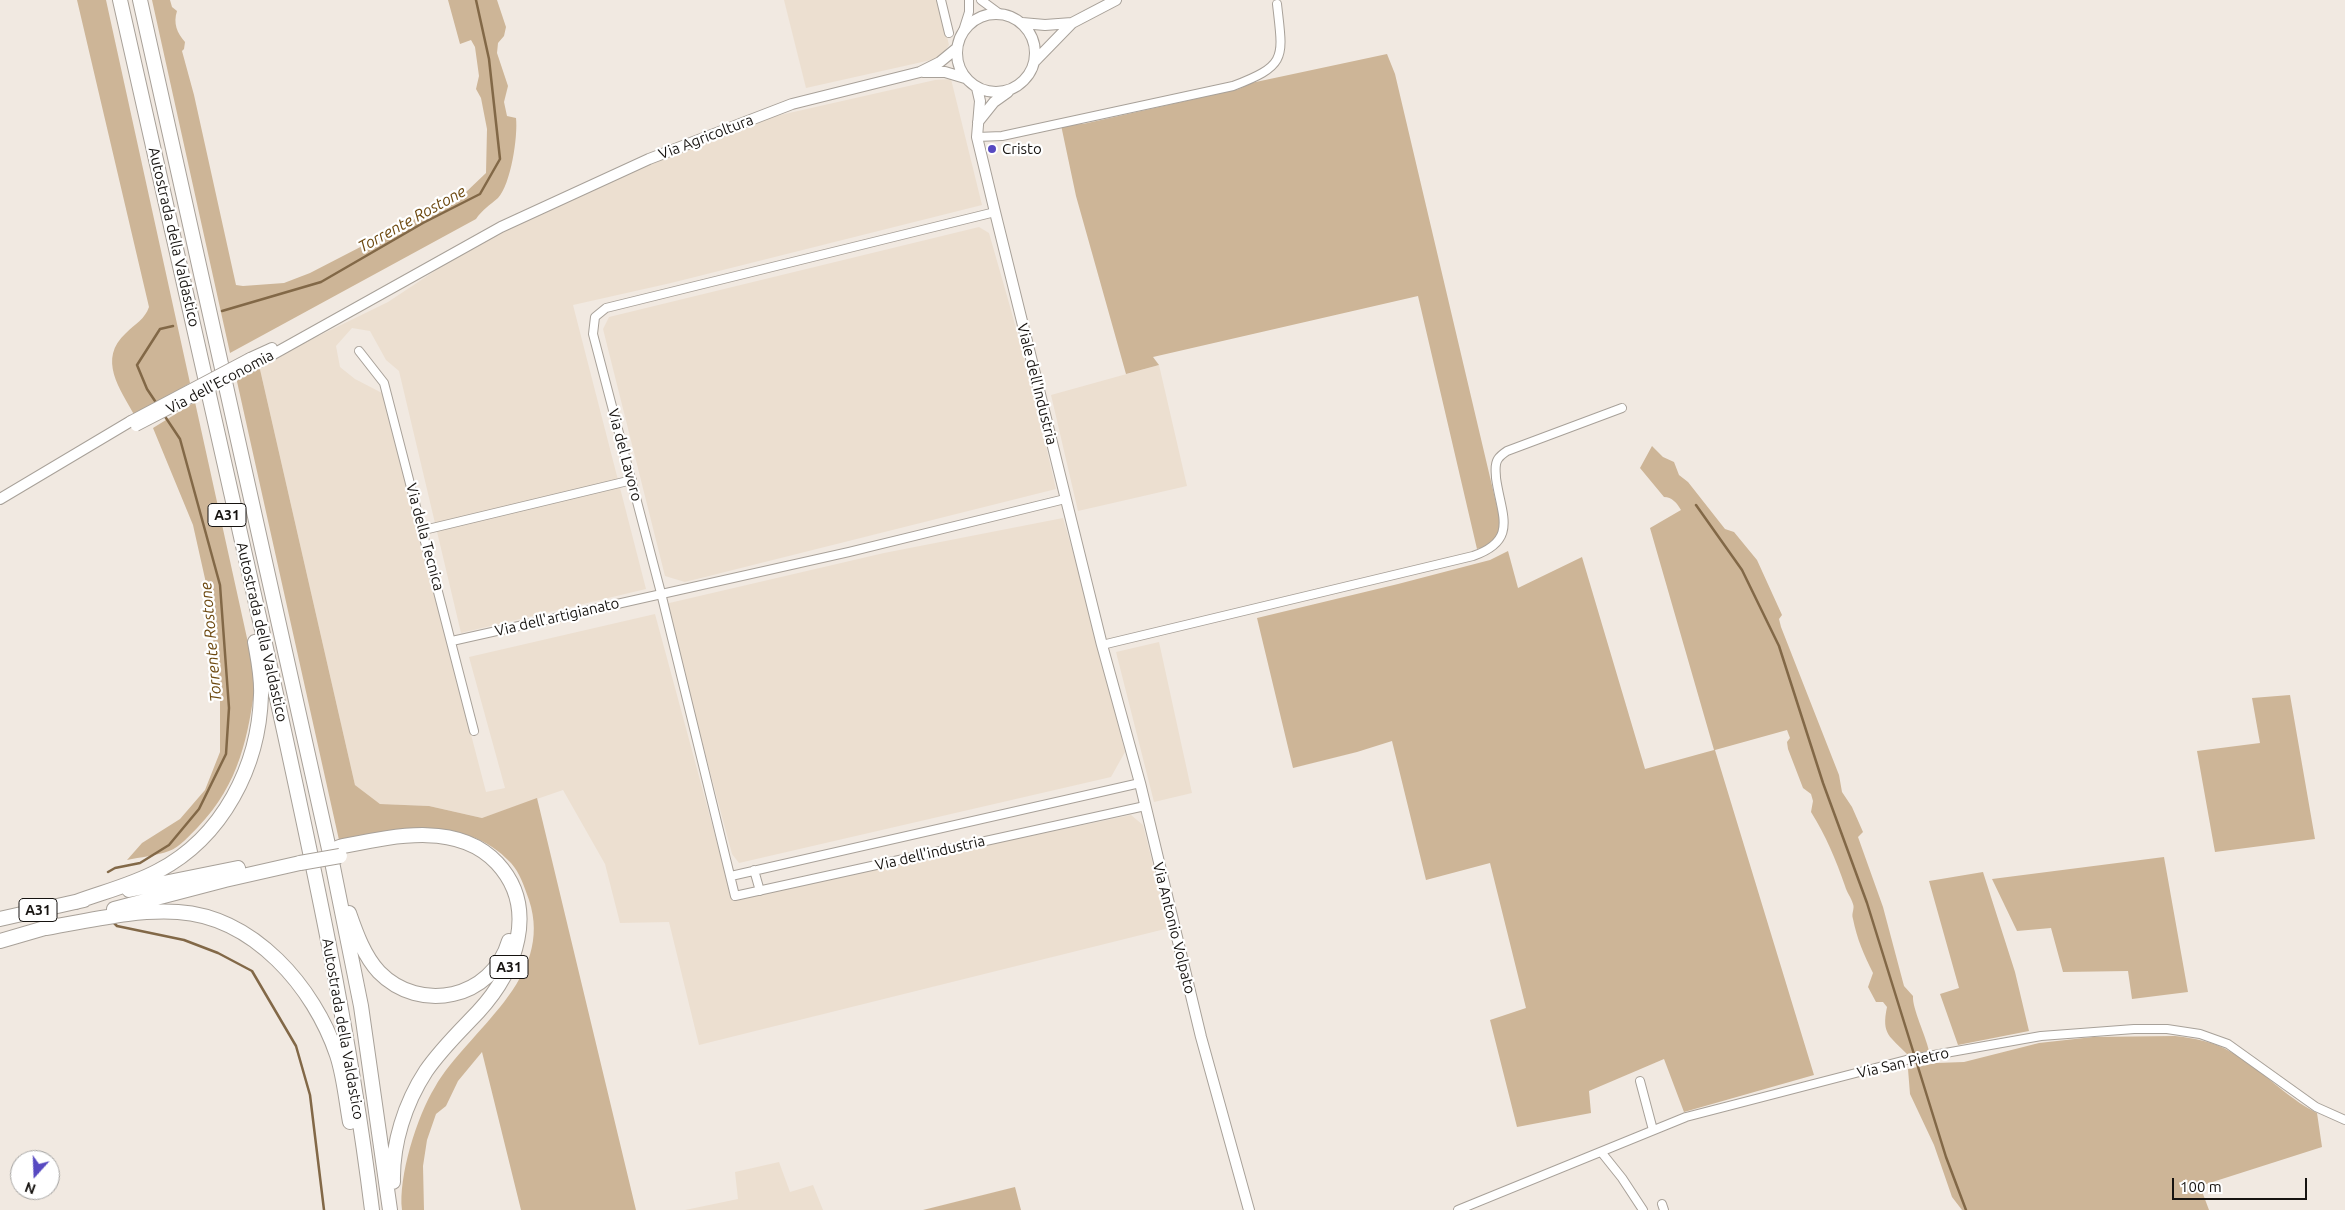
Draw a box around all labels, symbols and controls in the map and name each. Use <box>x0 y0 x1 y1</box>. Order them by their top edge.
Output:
street label: Via Agricoltura <box>656 111 756 163</box>
place label: Cristo <box>1002 140 1042 158</box>
marker: Cristo <box>986 143 998 155</box>
street label: Autostrada della Valdastico <box>145 145 203 329</box>
water label: Torrente Rostone <box>355 181 469 257</box>
street label: Viale dell'Industria <box>1013 321 1061 447</box>
street label: Via dell'Economia <box>163 346 277 418</box>
street label: Via del Lavoro <box>604 407 646 503</box>
street label: Via della Tecnica <box>402 481 448 593</box>
road number: A31 <box>208 504 246 526</box>
street label: Autostrada della Valdastico <box>233 540 291 724</box>
water label: Torrente Rostone <box>196 581 226 703</box>
street label: Via dell'artigianato <box>493 594 621 640</box>
street label: Via dell'industria <box>873 832 987 874</box>
street label: Via Antonio Volpato <box>1149 860 1199 996</box>
road number: A31 <box>19 898 57 922</box>
street label: Autostrada della Valdastico <box>318 937 368 1121</box>
road number: A31 <box>490 956 528 979</box>
street label: Via San Pietro <box>1855 1044 1951 1082</box>
north arrow <box>10 1150 60 1200</box>
scale bar <box>2175 1168 2310 1200</box>
text: 100 m <box>2180 1178 2222 1195</box>
text: N <box>23 1179 38 1197</box>

